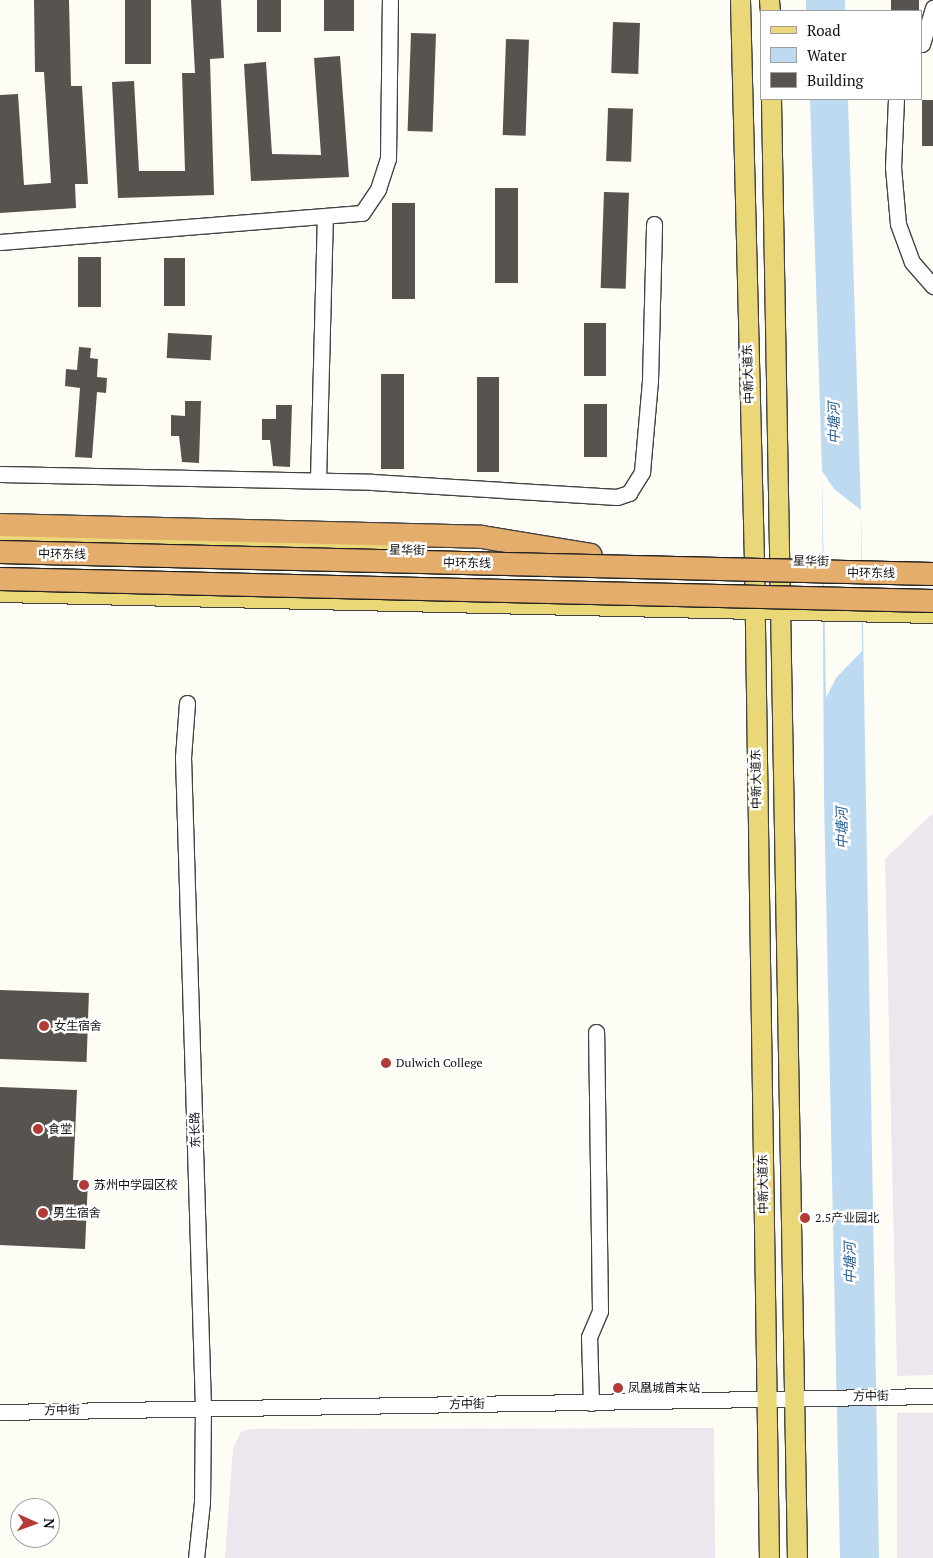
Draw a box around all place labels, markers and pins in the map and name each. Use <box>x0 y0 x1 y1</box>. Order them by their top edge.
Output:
place label: 女生宿舍 <box>54 1019 102 1033</box>
marker: 女生宿舍 <box>38 1020 50 1032</box>
place label: Dulwich College <box>396 1056 483 1070</box>
marker: Dulwich College <box>380 1057 392 1069</box>
place label: 食堂 <box>48 1122 72 1136</box>
marker: 食堂 <box>32 1123 44 1135</box>
place label: 苏州中学园区校 <box>94 1178 178 1192</box>
marker: 苏州中学园区校 <box>78 1179 90 1191</box>
place label: 男生宿舍 <box>53 1206 101 1220</box>
marker: 男生宿舍 <box>37 1207 49 1219</box>
place label: 2.5产业园北 <box>815 1211 879 1225</box>
marker: 2.5产业园北 <box>799 1212 811 1224</box>
place label: 凤凰城首末站 <box>628 1381 700 1395</box>
marker: 凤凰城首末站 <box>612 1382 624 1394</box>

